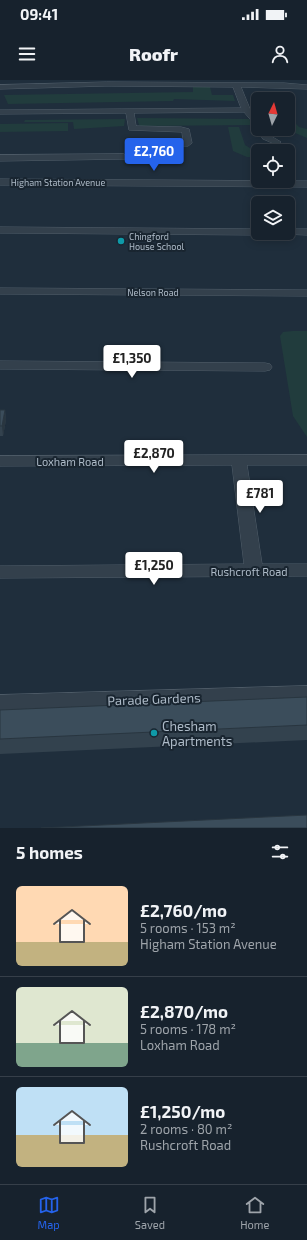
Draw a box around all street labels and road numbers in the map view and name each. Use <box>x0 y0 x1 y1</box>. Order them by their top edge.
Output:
street label: Higham Station Avenue <box>11 177 105 188</box>
street label: Nelson Road <box>127 287 179 298</box>
street label: Loxham Road <box>36 455 104 468</box>
street label: Rushcroft Road <box>210 565 288 578</box>
street label: Parade Gardens <box>107 689 201 709</box>

